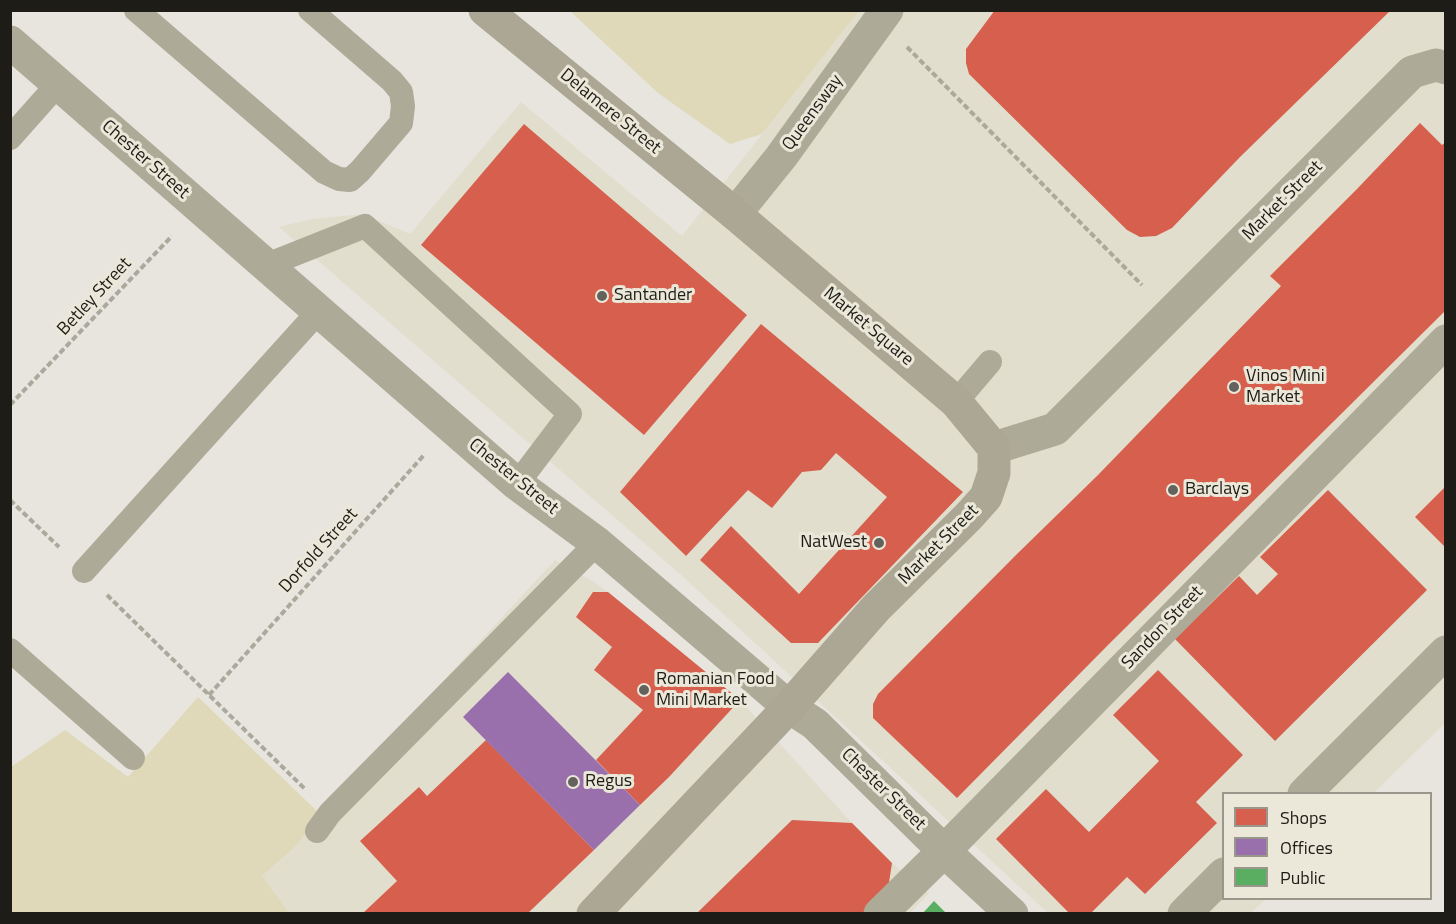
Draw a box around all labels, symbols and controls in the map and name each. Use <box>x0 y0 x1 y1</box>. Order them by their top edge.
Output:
street label: Delamere Street <box>555 65 665 159</box>
street label: Queensway <box>778 71 848 155</box>
street label: Chester Street <box>97 116 193 204</box>
street label: Market Street <box>1238 156 1328 246</box>
street label: Betley Street <box>53 254 137 340</box>
street label: Market Square <box>819 283 917 371</box>
place label: Santander <box>614 285 692 307</box>
marker: Santander <box>595 289 609 303</box>
place label: Vinos Mini Market <box>1246 366 1325 409</box>
marker: Vinos Mini Market <box>1227 380 1241 394</box>
street label: Chester Street <box>464 434 562 520</box>
place label: Barclays <box>1185 479 1249 501</box>
marker: Barclays <box>1166 483 1180 497</box>
street label: Market Street <box>894 500 984 590</box>
street label: Dorfold Street <box>275 504 363 598</box>
place label: NatWest <box>800 532 867 554</box>
marker: NatWest <box>872 536 886 550</box>
street label: Sandon Street <box>1118 582 1208 674</box>
place label: Romanian Food Mini Market <box>656 669 774 712</box>
marker: Romanian Food Mini Market <box>637 683 651 697</box>
street label: Chester Street <box>836 744 930 836</box>
place label: Regus <box>585 771 632 793</box>
marker: Regus <box>566 775 580 789</box>
legend <box>1222 792 1432 900</box>
text: Shops <box>1280 804 1327 831</box>
text: Offices <box>1280 834 1333 861</box>
text: Public <box>1280 864 1326 891</box>

